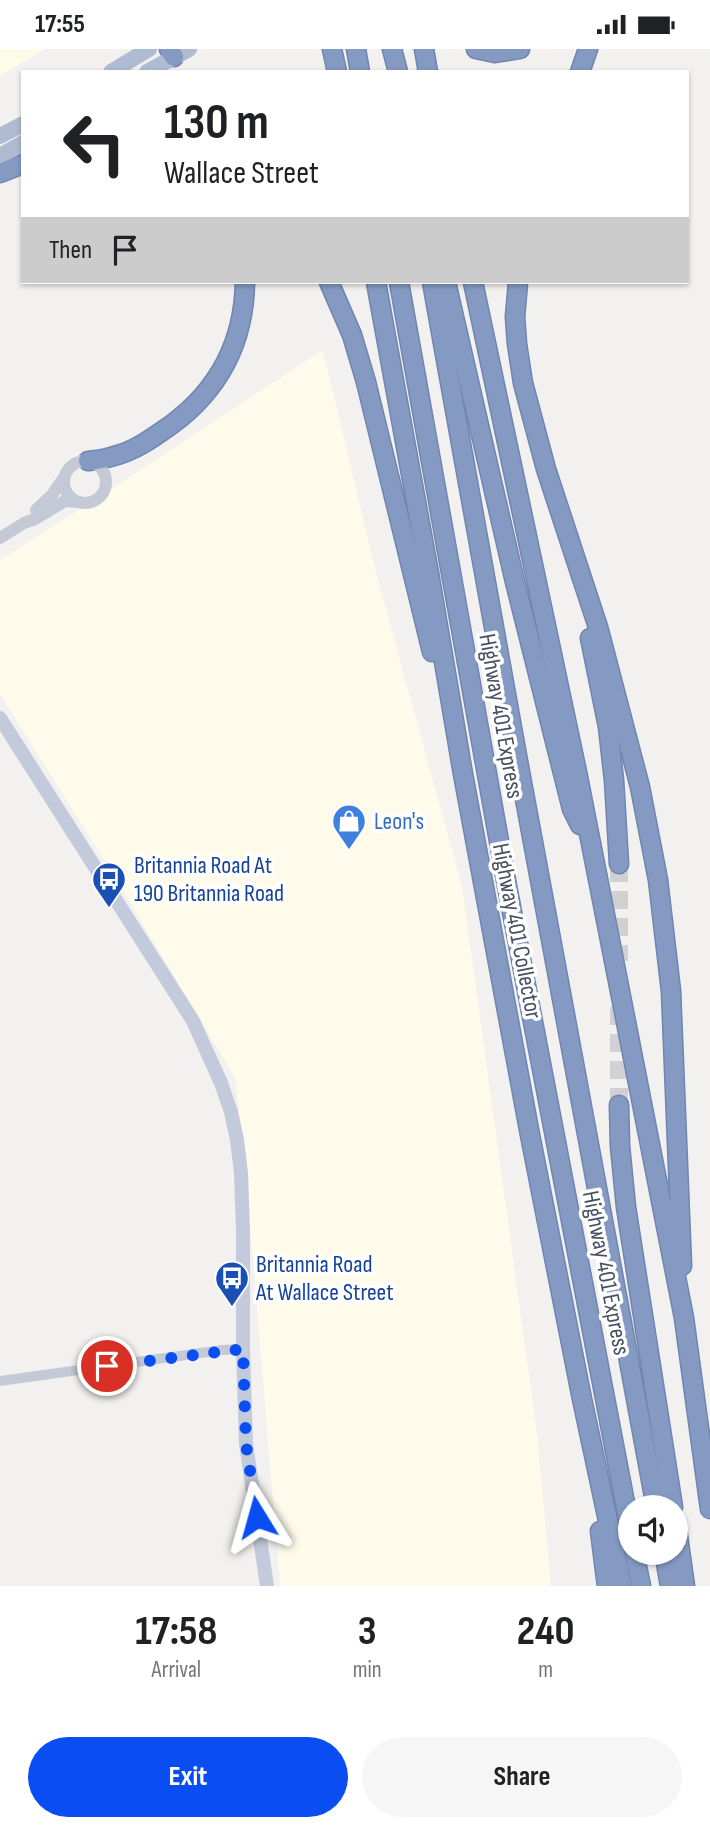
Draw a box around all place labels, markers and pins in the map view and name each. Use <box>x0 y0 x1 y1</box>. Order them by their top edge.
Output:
shop icon: Leon's <box>330 802 368 851</box>
place label: Leon's <box>374 807 424 836</box>
place label: Britannia Road At 190 Britannia Road <box>134 851 284 908</box>
bus stop icon: Britannia Road At 190 Britannia Road <box>90 860 128 909</box>
place label: Britannia Road At Wallace Street <box>255 1250 393 1307</box>
bus stop icon: Britannia Road At Wallace Street <box>213 1259 251 1308</box>
pin <box>77 1336 137 1396</box>

